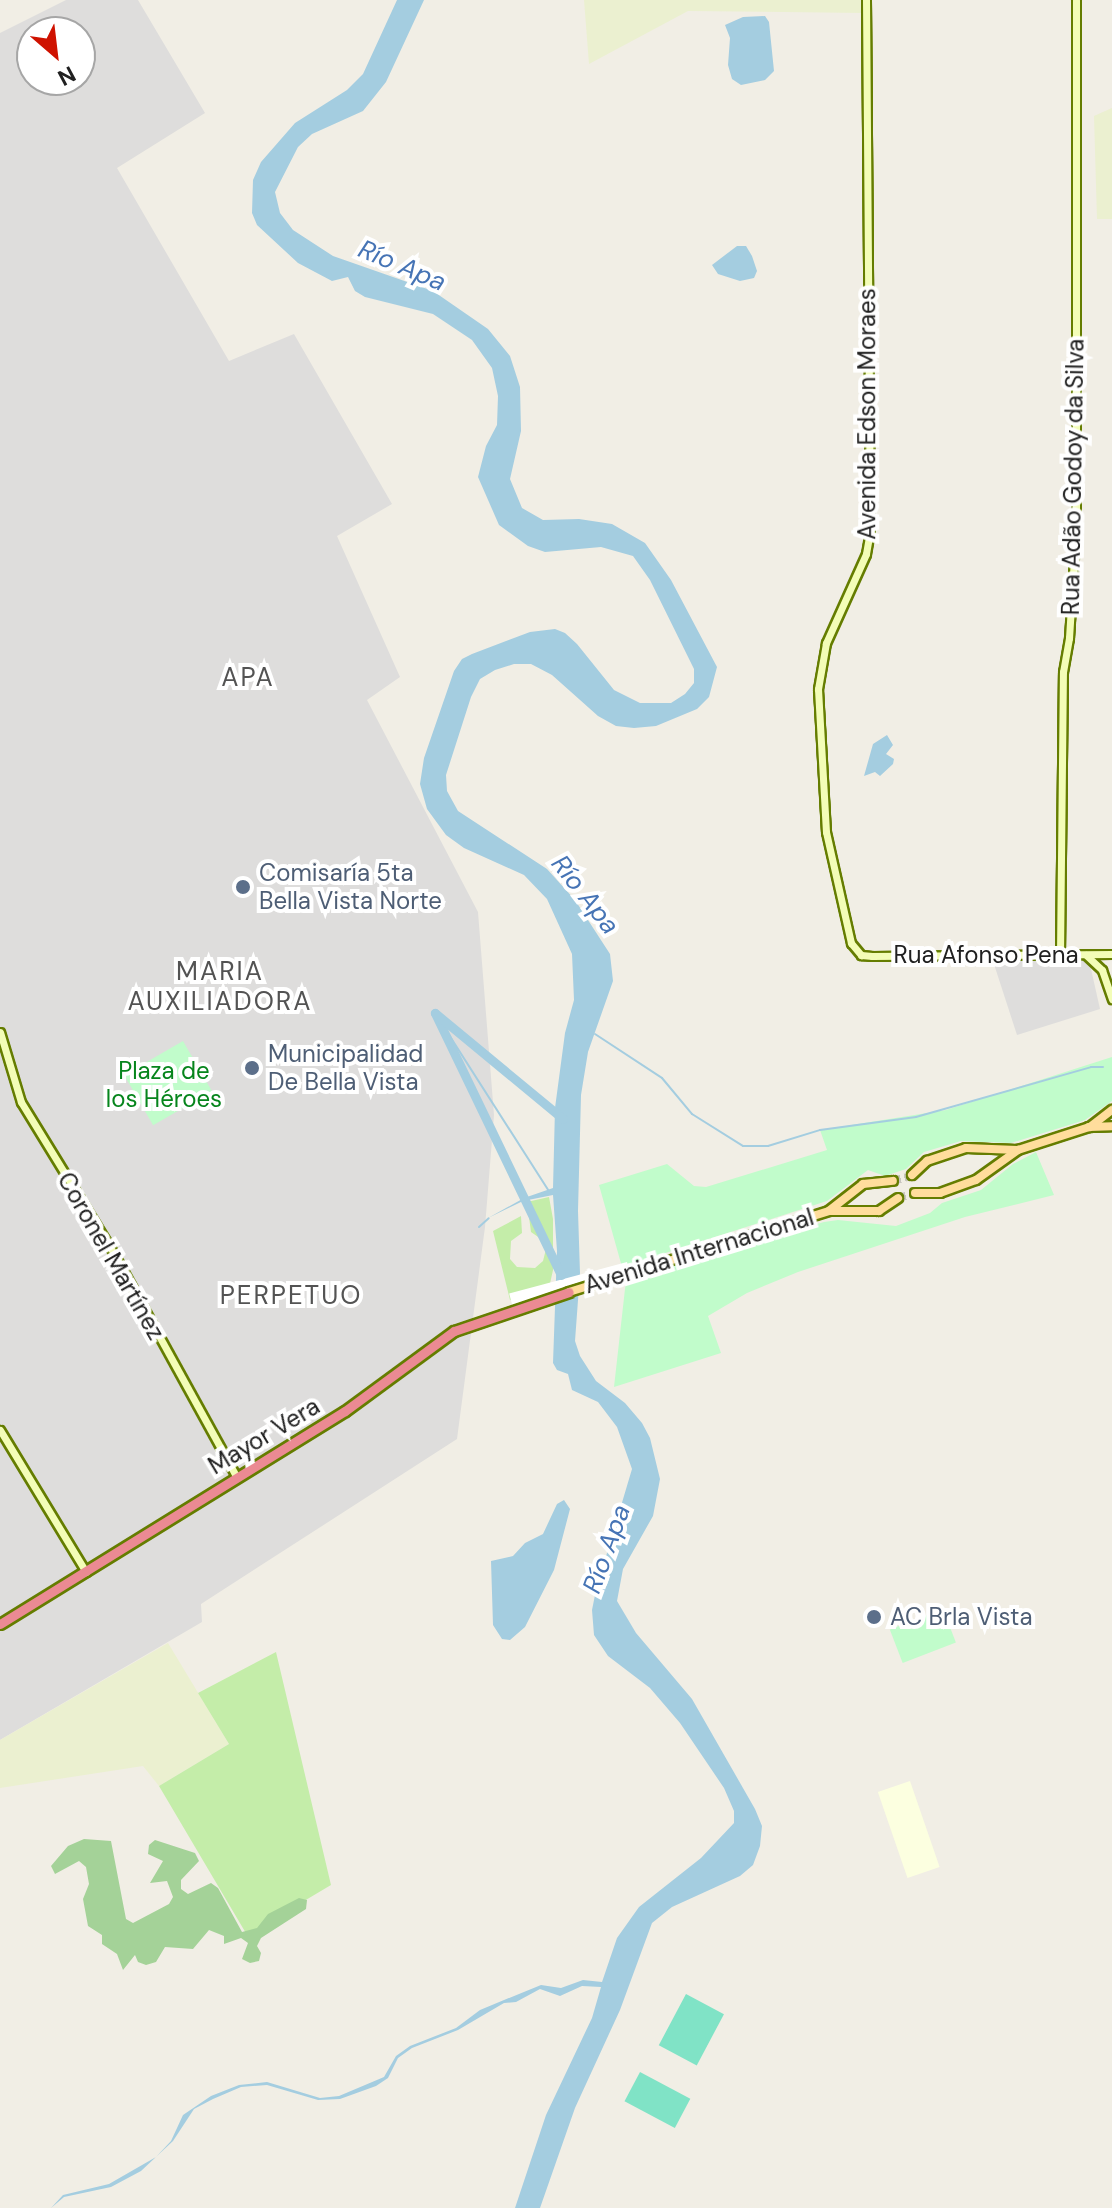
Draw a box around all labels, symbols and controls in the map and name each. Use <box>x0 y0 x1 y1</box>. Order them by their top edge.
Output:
north arrow <box>16 16 96 96</box>
text: N <box>53 59 80 92</box>
water label: Río Apa <box>354 234 450 298</box>
street label: Avenida Edson Moraes <box>853 288 881 540</box>
street label: Rua Adão Godoy da Silva <box>1056 338 1090 616</box>
district label: APA <box>221 662 275 694</box>
water label: Río Apa <box>544 849 626 941</box>
place label: Comisaría 5ta Bella Vista Norte <box>259 859 442 915</box>
marker: Comisaría 5ta Bella Vista Norte <box>234 878 252 896</box>
street label: Rua Afonso Pena <box>893 941 1079 969</box>
district label: MARIA AUXILIADORA <box>127 956 313 1018</box>
place label: Municipalidad De Bella Vista <box>268 1040 423 1096</box>
park label: Plaza de los Héroes <box>106 1057 222 1113</box>
marker: Municipalidad De Bella Vista <box>243 1059 261 1077</box>
street label: Coronel Martínez <box>51 1167 171 1345</box>
street label: Avenida Internacional <box>581 1202 817 1300</box>
district label: PERPETUO <box>220 1280 362 1312</box>
street label: Mayor Vera <box>203 1392 325 1480</box>
water label: Río Apa <box>577 1500 637 1598</box>
place label: AC Brla Vista <box>890 1603 1033 1631</box>
marker: AC Brla Vista <box>865 1608 883 1626</box>

